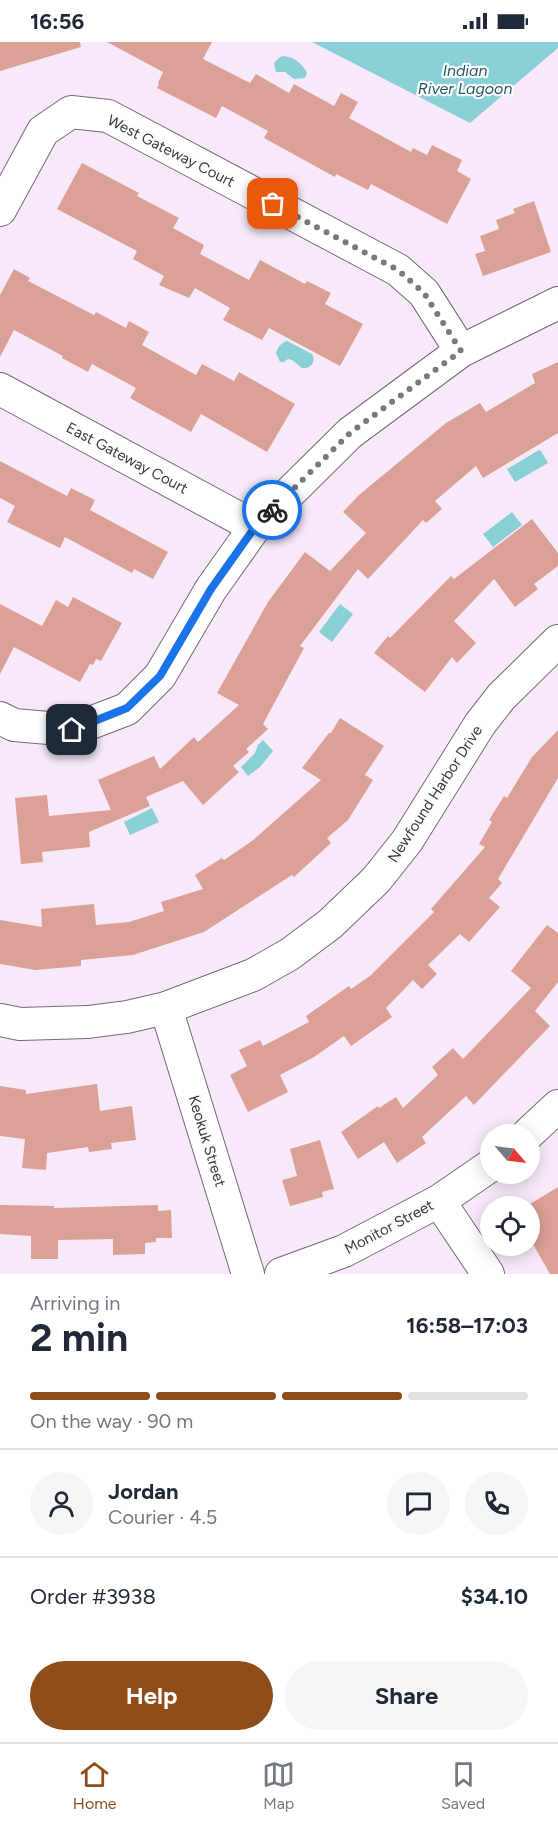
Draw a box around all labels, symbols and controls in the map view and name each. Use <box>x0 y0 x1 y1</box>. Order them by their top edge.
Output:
text: 16:56 <box>30 8 84 35</box>
water label: Indian River Lagoon <box>418 61 512 98</box>
street label: West Gateway Court <box>104 111 238 191</box>
pin <box>247 178 298 229</box>
icon: bag <box>256 187 289 220</box>
street label: East Gateway Court <box>63 418 191 498</box>
courier <box>242 480 302 540</box>
icon: bike <box>256 494 289 527</box>
pin <box>46 704 97 755</box>
icon: home <box>55 713 88 746</box>
street label: Newfound Harbor Drive <box>384 722 486 866</box>
street label: Keokuk Street <box>185 1093 230 1189</box>
north arrow <box>480 1124 540 1184</box>
map controls <box>480 1124 540 1256</box>
street label: Monitor Street <box>341 1196 437 1258</box>
button: locate <box>480 1196 540 1256</box>
text: Arriving in <box>30 1291 120 1315</box>
text: 16:58–17:03 <box>406 1312 528 1339</box>
text: 2 min <box>30 1314 128 1361</box>
text: On the way · 90 m <box>30 1409 193 1433</box>
button: person <box>30 1472 93 1535</box>
button: chat <box>387 1472 450 1535</box>
button: phone <box>465 1472 528 1535</box>
text: Jordan <box>108 1478 179 1505</box>
text: Courier · 4.5 <box>108 1505 217 1529</box>
text: Order #3938 <box>30 1583 156 1610</box>
text: $34.10 <box>461 1583 528 1610</box>
button: Help <box>30 1661 273 1730</box>
button: Share <box>285 1661 528 1730</box>
tab: Home <box>73 1758 117 1813</box>
tab: Map <box>262 1758 295 1813</box>
tab: Saved <box>441 1758 485 1813</box>

